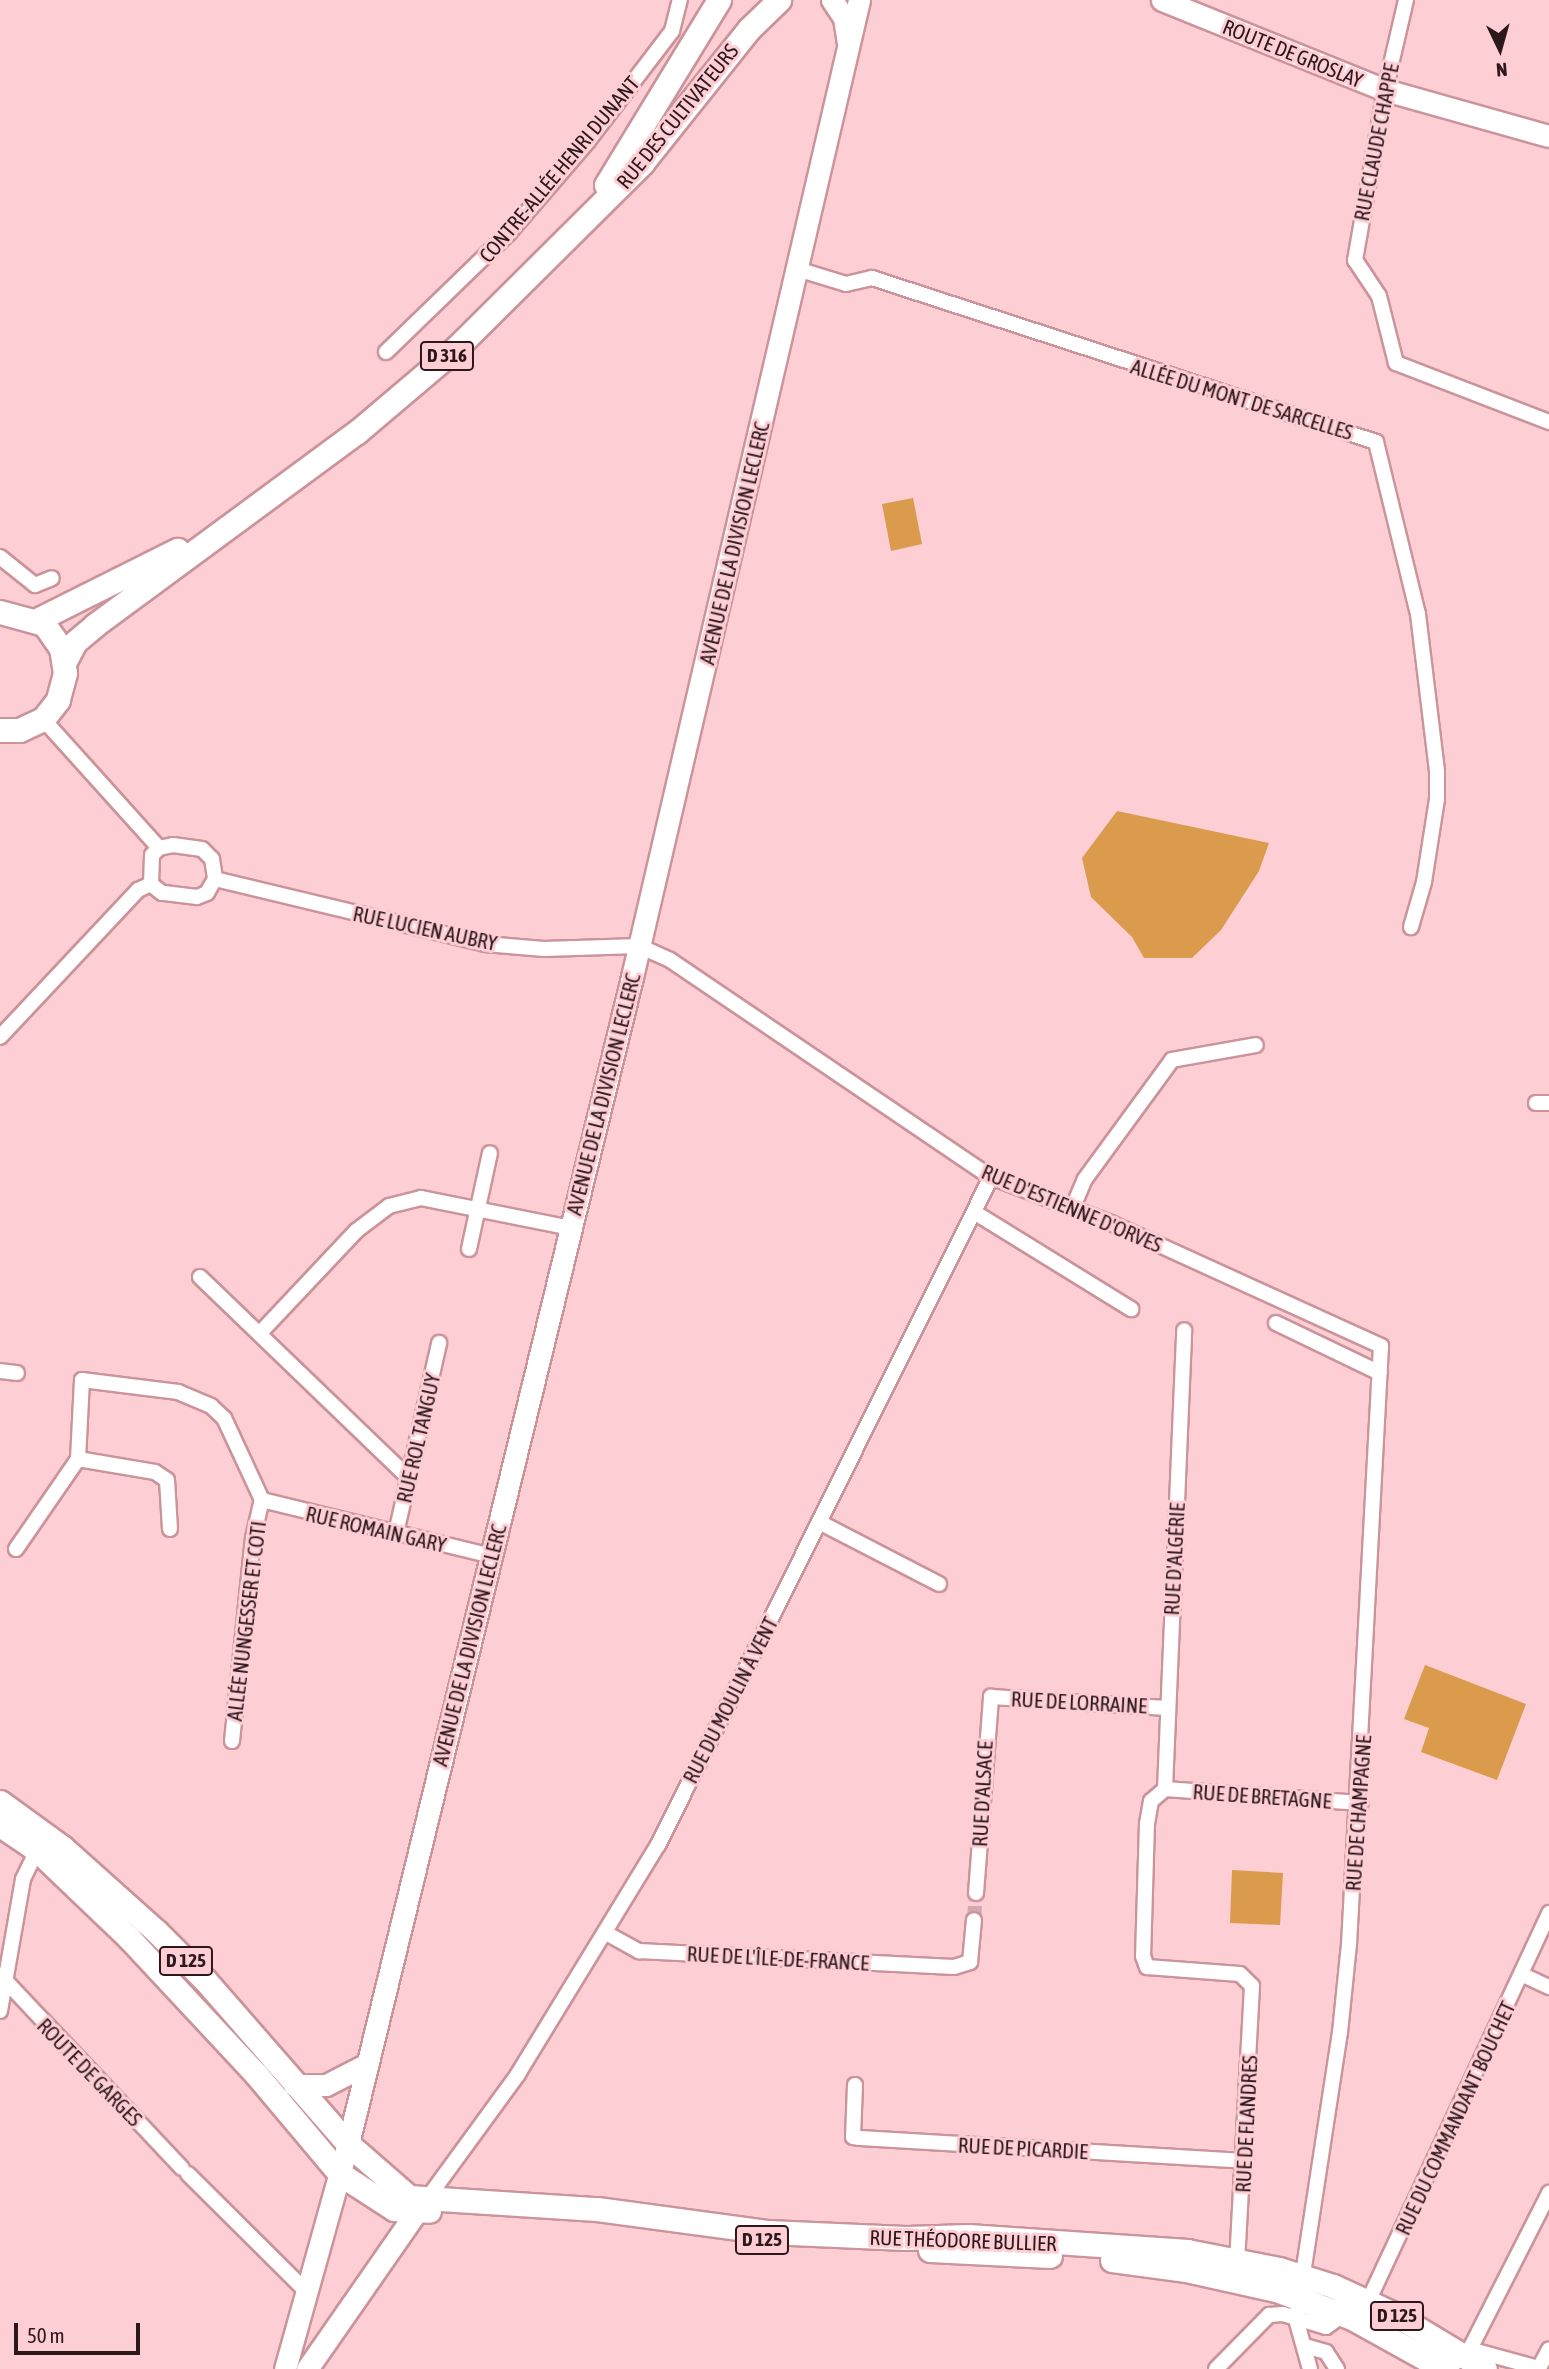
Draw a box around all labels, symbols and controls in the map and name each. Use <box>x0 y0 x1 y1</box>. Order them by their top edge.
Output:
street label: ROUTE DE GROSLAY <box>1219 13 1367 93</box>
north arrow <box>1465 14 1535 84</box>
street label: RUE DES CULTIVATEURS <box>611 39 743 193</box>
text: N <box>1495 58 1508 81</box>
street label: RUE CLAUDE CHAPPE <box>1348 61 1404 223</box>
street label: CONTRE-ALLÉE HENRI DUNANT <box>474 71 644 267</box>
road number: D 316 <box>419 340 475 372</box>
street label: ALLÉE DU MONT DE SARCELLES <box>1128 353 1356 445</box>
street label: AVENUE DE LA DIVISION LECLERC <box>694 419 774 667</box>
street label: RUE LUCIEN AUBRY <box>351 900 499 956</box>
street label: AVENUE DE LA DIVISION LECLERC <box>561 970 645 1218</box>
street label: RUE D'ESTIENNE D'ORVES <box>978 1159 1166 1257</box>
street label: RUE ROL TANGUY <box>391 1371 445 1505</box>
street label: RUE ROMAIN GARY <box>303 1501 449 1557</box>
street label: RUE D'ALGÉRIE <box>1158 1502 1190 1616</box>
street label: ALLÉE NUNGESSER ET COTI <box>221 1520 271 1722</box>
street label: AVENUE DE LA DIVISION LECLERC <box>427 1521 511 1769</box>
street label: RUE DU MOULIN À VENT <box>677 1613 783 1787</box>
street label: RUE DE LORRAINE <box>1010 1686 1148 1718</box>
street label: RUE DE CHAMPAGNE <box>1340 1734 1376 1892</box>
street label: RUE D'ALSACE <box>967 1740 997 1848</box>
street label: RUE DE BRETAGNE <box>1192 1779 1332 1813</box>
street label: RUE DE L'ÎLE-DE-FRANCE <box>686 1941 870 1975</box>
road number: D 125 <box>158 1946 214 1977</box>
street label: RUE DU COMMANDANT BOUCHET <box>1390 1997 1520 2239</box>
street label: ROUTE DE GARGES <box>32 2013 148 2131</box>
street label: RUE DE FLANDRES <box>1230 2055 1262 2193</box>
street label: RUE DE PICARDIE <box>957 2132 1089 2164</box>
road number: D 125 <box>734 2224 790 2256</box>
street label: RUE THÉODORE BULLIER <box>869 2224 1057 2256</box>
road number: D 125 <box>1369 2300 1425 2332</box>
scale bar <box>18 2310 144 2354</box>
text: 50 m <box>27 2323 65 2347</box>

